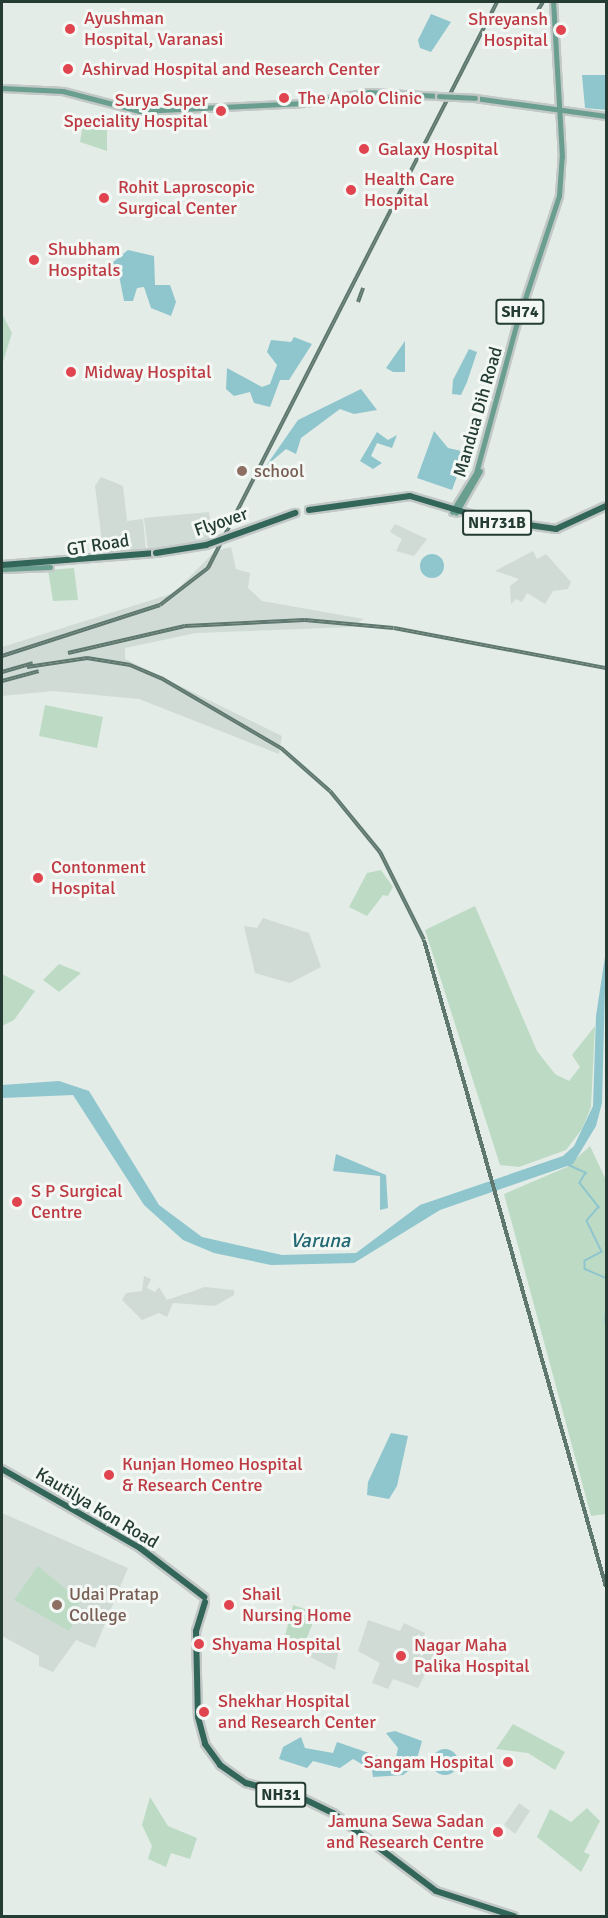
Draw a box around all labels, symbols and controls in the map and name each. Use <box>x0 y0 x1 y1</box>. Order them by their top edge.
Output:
place label: Ayushman Hospital, Varanasi <box>84 8 223 50</box>
place label: Shreyansh Hospital <box>468 9 548 52</box>
marker: Ayushman Hospital, Varanasi <box>61 20 79 38</box>
marker: Shreyansh Hospital <box>552 21 570 39</box>
place label: Ashirvad Hospital and Research Center <box>82 58 380 80</box>
marker: Ashirvad Hospital and Research Center <box>59 60 77 78</box>
place label: The Apolo Clinic <box>298 87 422 109</box>
marker: The Apolo Clinic <box>275 89 293 107</box>
place label: Surya Super Speciality Hospital <box>64 90 208 132</box>
marker: Surya Super Speciality Hospital <box>212 102 230 120</box>
place label: Galaxy Hospital <box>378 138 498 160</box>
marker: Galaxy Hospital <box>355 140 373 158</box>
place label: Health Care Hospital <box>364 169 454 212</box>
place label: Rohit Laproscopic Surgical Center <box>118 177 255 219</box>
marker: Health Care Hospital <box>342 181 360 199</box>
marker: Rohit Laproscopic Surgical Center <box>95 189 113 207</box>
place label: Shubham Hospitals <box>48 239 120 282</box>
marker: Shubham Hospitals <box>25 251 43 269</box>
road number: SH74 <box>494 299 546 325</box>
street label: Mandua Dih Road <box>449 344 507 480</box>
place label: Midway Hospital <box>84 361 211 383</box>
marker: Midway Hospital <box>62 363 80 381</box>
place label: school <box>254 460 304 482</box>
marker: school <box>235 464 249 478</box>
street label: Flyover <box>191 503 251 541</box>
road number: NH731B <box>461 510 533 536</box>
street label: GT Road <box>65 529 131 561</box>
place label: Contonment Hospital <box>51 857 146 900</box>
marker: Contonment Hospital <box>29 869 47 887</box>
place label: S P Surgical Centre <box>31 1181 123 1224</box>
marker: S P Surgical Centre <box>8 1193 26 1211</box>
water label: Varuna <box>290 1228 350 1252</box>
place label: Kunjan Homeo Hospital & Research Centre <box>122 1454 303 1496</box>
street label: Kautilya Kon Road <box>32 1463 162 1553</box>
marker: Kunjan Homeo Hospital & Research Centre <box>100 1466 118 1484</box>
place label: Udai Pratap College <box>69 1584 159 1626</box>
place label: Shail Nursing Home <box>242 1584 352 1626</box>
marker: Shail Nursing Home <box>220 1596 238 1614</box>
marker: Udai Pratap College <box>50 1598 64 1612</box>
place label: Shyama Hospital <box>212 1633 341 1655</box>
marker: Shyama Hospital <box>190 1635 208 1653</box>
place label: Nagar Maha Palika Hospital <box>414 1635 530 1678</box>
marker: Nagar Maha Palika Hospital <box>392 1647 410 1665</box>
place label: Shekhar Hospital and Research Center <box>218 1691 376 1734</box>
marker: Shekhar Hospital and Research Center <box>195 1703 213 1721</box>
place label: Sangam Hospital <box>364 1751 494 1773</box>
marker: Sangam Hospital <box>499 1753 517 1771</box>
road number: NH31 <box>254 1782 308 1808</box>
place label: Jamuna Sewa Sadan and Research Centre <box>326 1811 484 1854</box>
marker: Jamuna Sewa Sadan and Research Centre <box>489 1823 507 1841</box>

